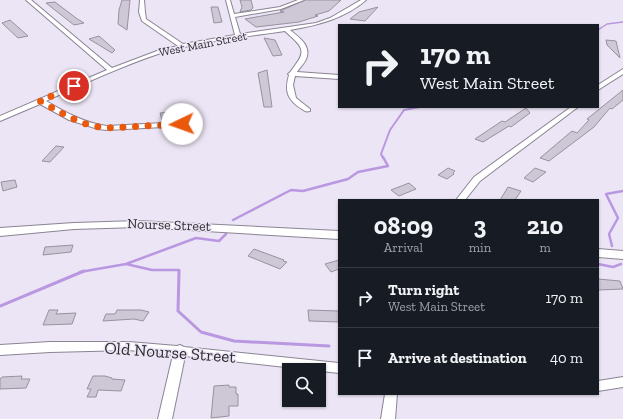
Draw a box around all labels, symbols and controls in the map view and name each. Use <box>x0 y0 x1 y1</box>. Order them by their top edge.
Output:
street label: West Main Street <box>158 28 249 59</box>
text: 170 m <box>420 38 491 71</box>
icon: right <box>354 40 406 92</box>
pin <box>57 69 91 103</box>
text: West Main Street <box>420 72 554 94</box>
icon: arrive <box>63 75 85 97</box>
position arrow <box>161 103 203 145</box>
text: 08:09 <box>374 211 433 240</box>
text: 3 <box>474 211 486 240</box>
text: 210 <box>527 211 563 240</box>
street label: Nourse Street <box>127 215 212 235</box>
text: Arrival <box>384 240 423 255</box>
text: min <box>469 240 491 255</box>
text: m <box>539 240 551 255</box>
text: Turn right <box>388 281 459 299</box>
icon: right <box>354 287 376 309</box>
text: 170 m <box>545 289 583 307</box>
text: West Main Street <box>388 299 485 314</box>
street label: Old Nourse Street <box>104 337 237 367</box>
icon: arrive <box>354 347 376 369</box>
text: Arrive at destination <box>388 349 527 367</box>
text: 40 m <box>550 349 583 367</box>
map controls <box>282 363 326 407</box>
button: search <box>282 363 326 407</box>

